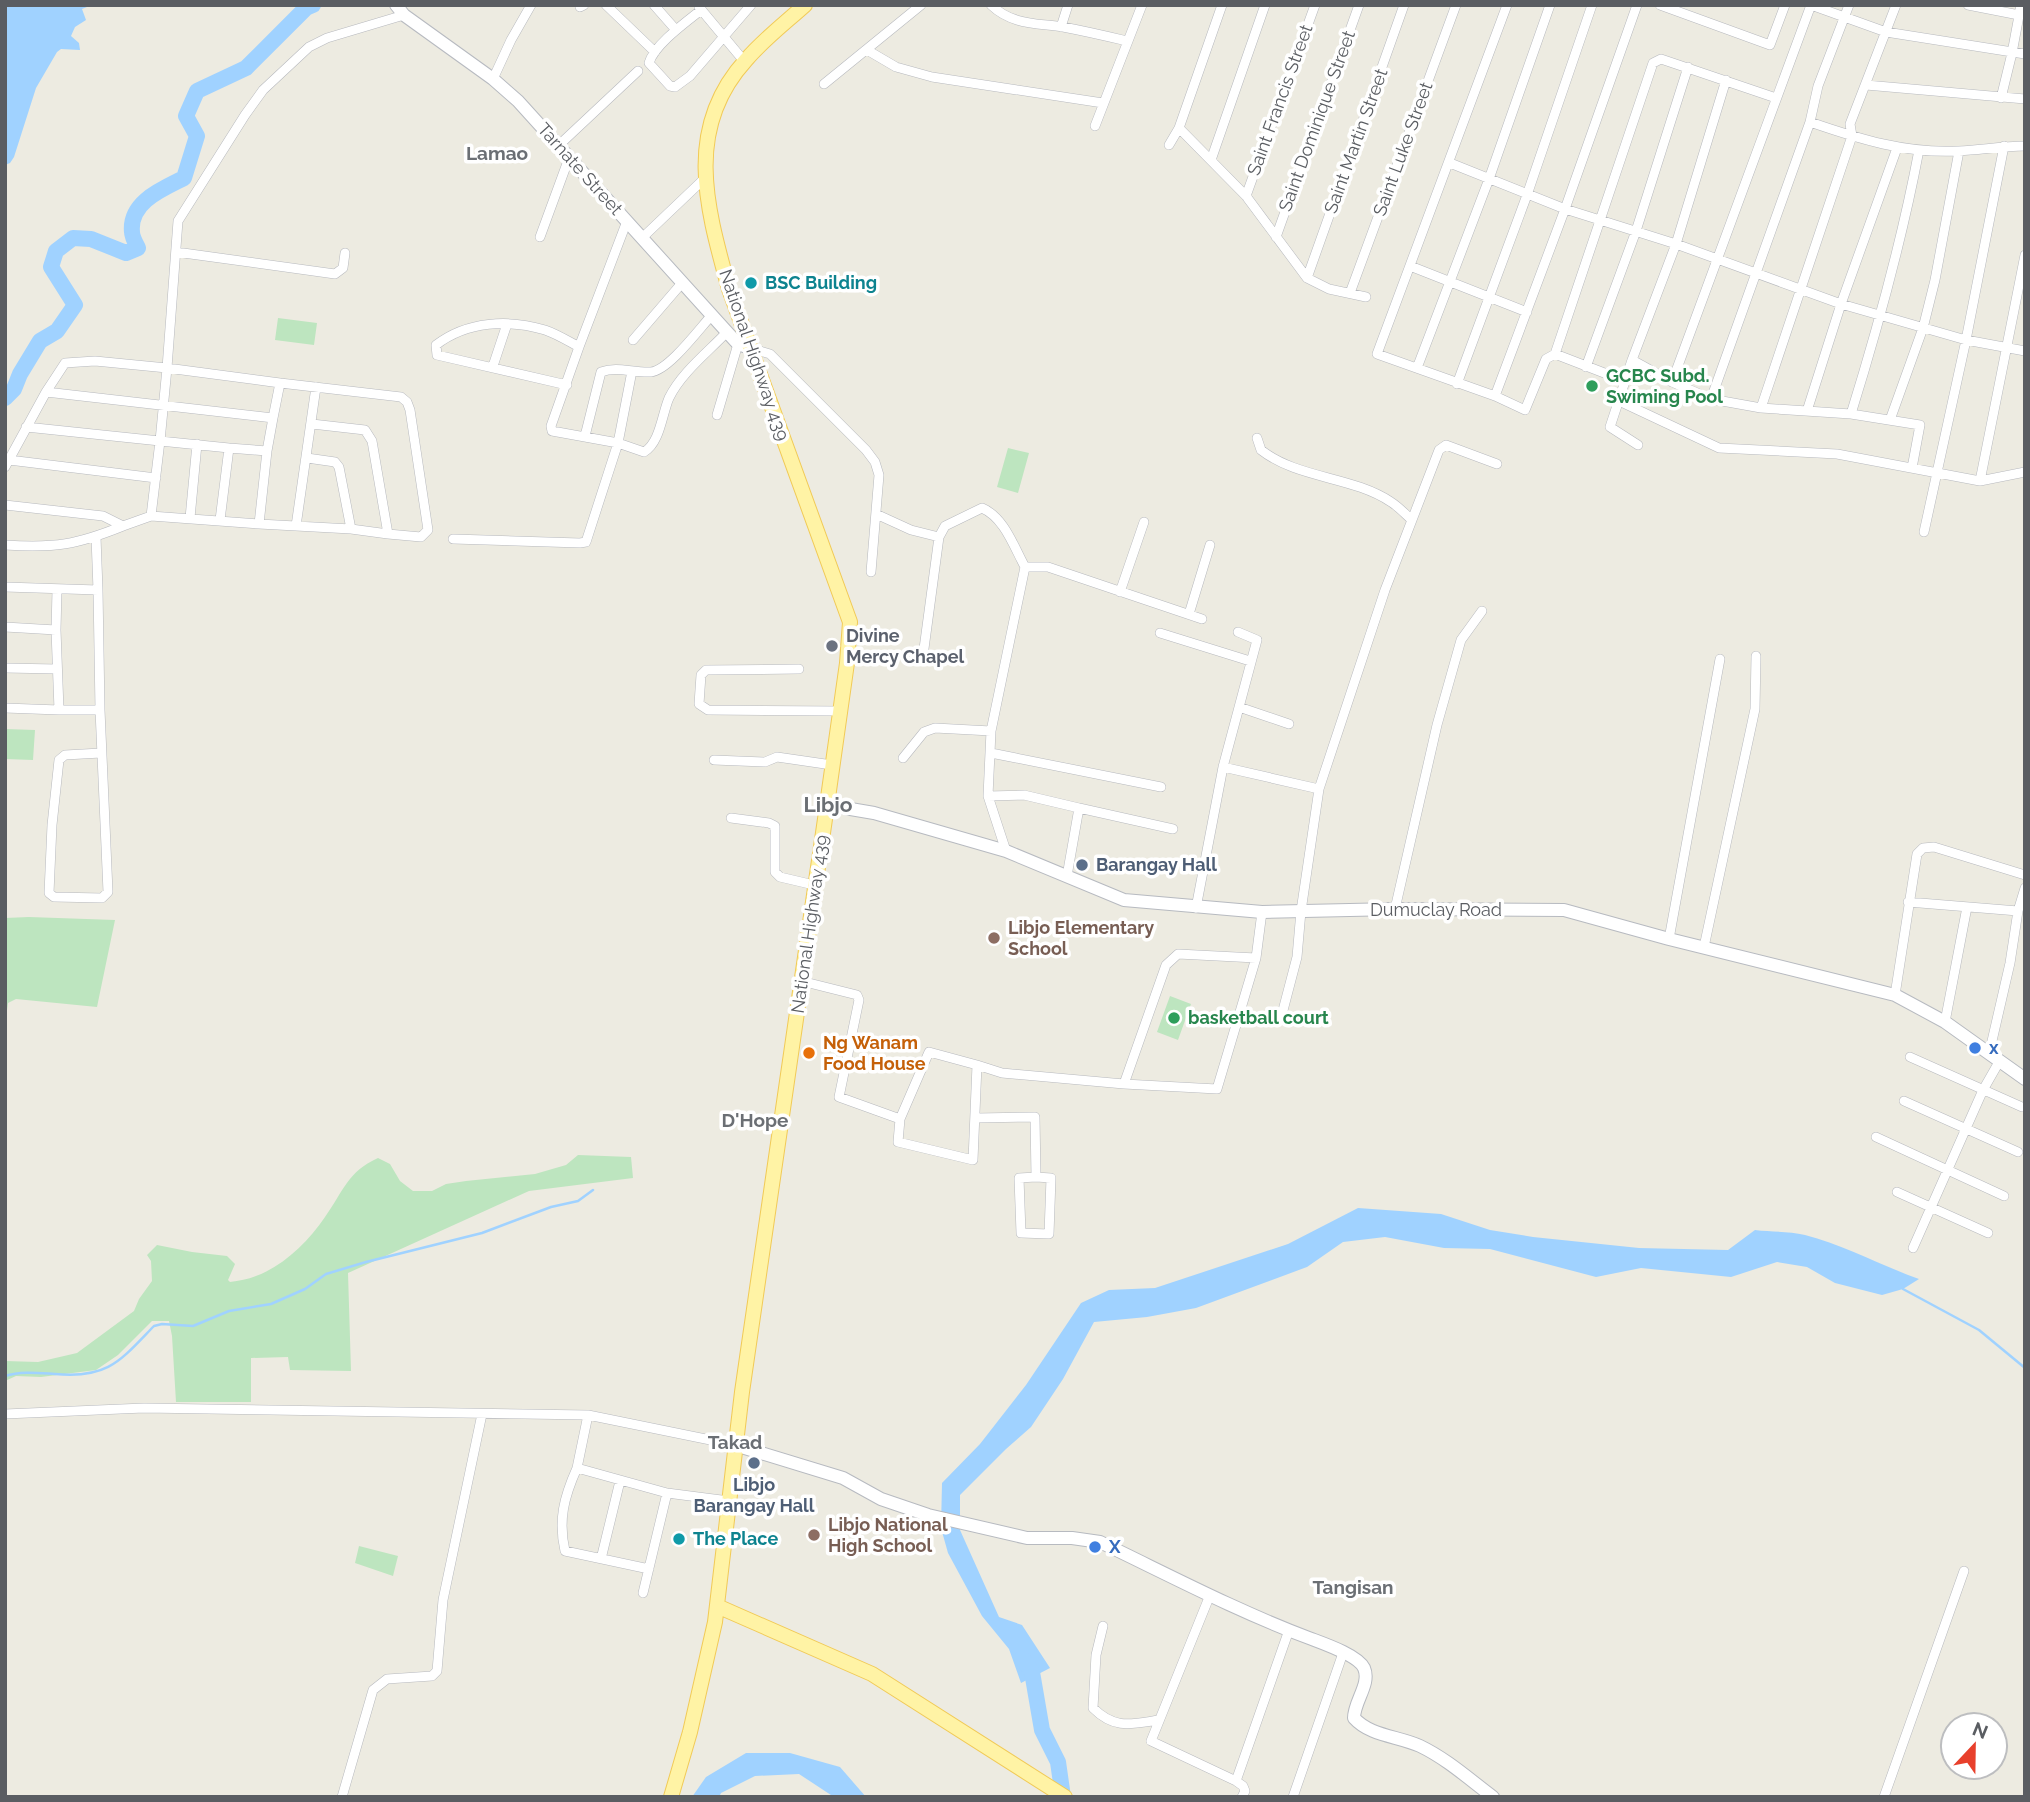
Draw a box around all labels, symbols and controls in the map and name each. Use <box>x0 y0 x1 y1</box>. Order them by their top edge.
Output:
street label: Saint Francis Street <box>1242 21 1317 178</box>
street label: Saint Dominique Street <box>1274 27 1359 214</box>
street label: Saint Martin Street <box>1320 66 1391 216</box>
street label: Saint Luke Street <box>1369 79 1437 219</box>
street label: Tarnate Street <box>534 118 627 219</box>
district label: Lamao <box>466 142 528 164</box>
street label: National Highway 439 <box>715 266 794 443</box>
place label: BSC Building <box>765 272 877 293</box>
marker: BSC Building <box>743 275 759 291</box>
place label: GCBC Subd. Swiming Pool <box>1606 365 1723 407</box>
marker: GCBC Subd. Swiming Pool <box>1584 378 1600 394</box>
place label: Divine Mercy Chapel <box>846 625 965 667</box>
marker: Divine Mercy Chapel <box>824 638 840 654</box>
district label: Libjo <box>803 792 853 817</box>
street label: National Highway 439 <box>787 833 832 1014</box>
place label: Barangay Hall <box>1096 854 1217 875</box>
marker: Barangay Hall <box>1074 857 1090 873</box>
street label: Dumuclay Road <box>1370 899 1502 920</box>
place label: Libjo Elementary School <box>1008 917 1154 959</box>
marker: Libjo Elementary School <box>986 930 1002 946</box>
place label: basketball court <box>1188 1007 1329 1028</box>
marker: basketball court <box>1166 1010 1182 1026</box>
place label: Ng Wanam Food House <box>823 1032 926 1074</box>
place label: x <box>1989 1037 1999 1058</box>
marker: x <box>1967 1040 1983 1056</box>
marker: Ng Wanam Food House <box>801 1045 817 1061</box>
district label: D'Hope <box>722 1109 789 1131</box>
district label: Takad <box>708 1431 762 1453</box>
marker: Libjo Barangay Hall <box>746 1455 762 1471</box>
place label: Libjo Barangay Hall <box>694 1474 815 1516</box>
place label: Libjo National High School <box>828 1514 948 1556</box>
marker: Libjo National High School <box>806 1527 822 1543</box>
place label: The Place <box>693 1528 778 1549</box>
marker: The Place <box>671 1531 687 1547</box>
place label: X <box>1108 1536 1121 1557</box>
marker: X <box>1087 1539 1103 1555</box>
district label: Tangisan <box>1312 1576 1394 1598</box>
north arrow <box>1939 1711 2009 1781</box>
text: N <box>1970 1717 1991 1743</box>

